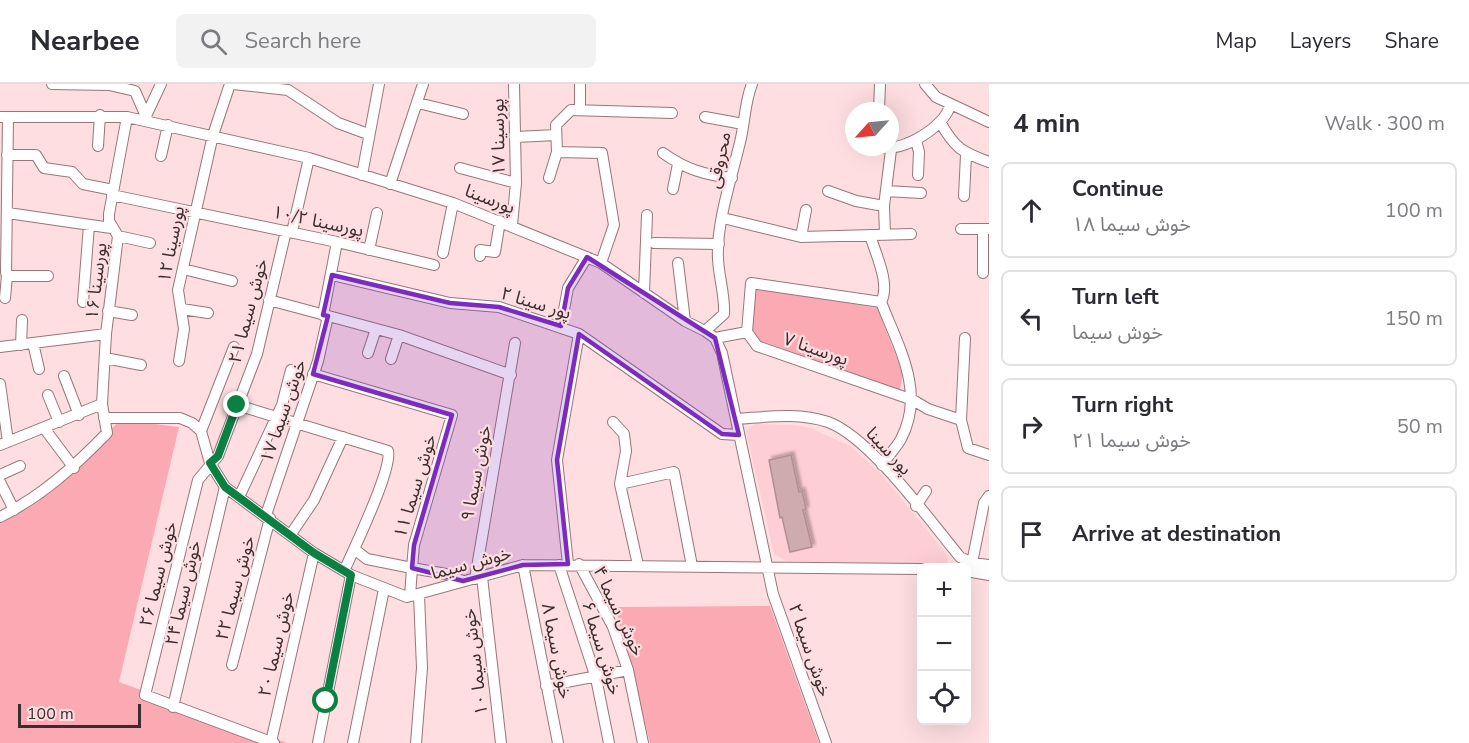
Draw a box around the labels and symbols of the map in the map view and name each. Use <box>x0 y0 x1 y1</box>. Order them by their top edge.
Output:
street label: پورسینا ۱۷ <box>485 98 511 176</box>
north arrow <box>845 102 899 156</box>
street label: محروقی <box>701 129 737 191</box>
street label: پورسینا <box>461 178 519 220</box>
street label: پورسینا ۱۰/۲ <box>270 200 366 242</box>
street label: پورسینا ۱۲ <box>152 204 190 284</box>
street label: پورسینا ۱۶ <box>79 241 113 321</box>
street label: خوش سیما ۲۱ <box>223 256 273 366</box>
street label: پور سینا ۲ <box>498 281 574 325</box>
street label: پورسینا ۷ <box>780 327 852 371</box>
street label: خوش سیما ۱۷ <box>254 356 312 466</box>
route end <box>223 391 249 417</box>
street label: پور سینا <box>861 422 917 480</box>
street label: خوش سیما ۹ <box>455 423 497 523</box>
street label: خوش سیما ۱۱ <box>388 431 442 541</box>
street label: خوش سیما ۲۶ <box>133 519 183 629</box>
street label: خوش سیما ۲۲ <box>210 533 260 643</box>
street label: خوش سیما ۲۴ <box>159 538 207 648</box>
street label: خوش سیما <box>428 541 514 585</box>
street label: خوش سیما ۴ <box>588 562 650 660</box>
street label: خوش سیما ۲۰ <box>252 589 300 699</box>
street label: خوش سیما ۶ <box>576 598 628 698</box>
street label: خوش سیما ۲ <box>783 600 837 700</box>
street label: خوش سیما ۸ <box>536 601 578 701</box>
street label: خوش سیما ۱۰ <box>457 607 493 717</box>
route start <box>312 687 338 713</box>
scale bar <box>18 701 141 728</box>

